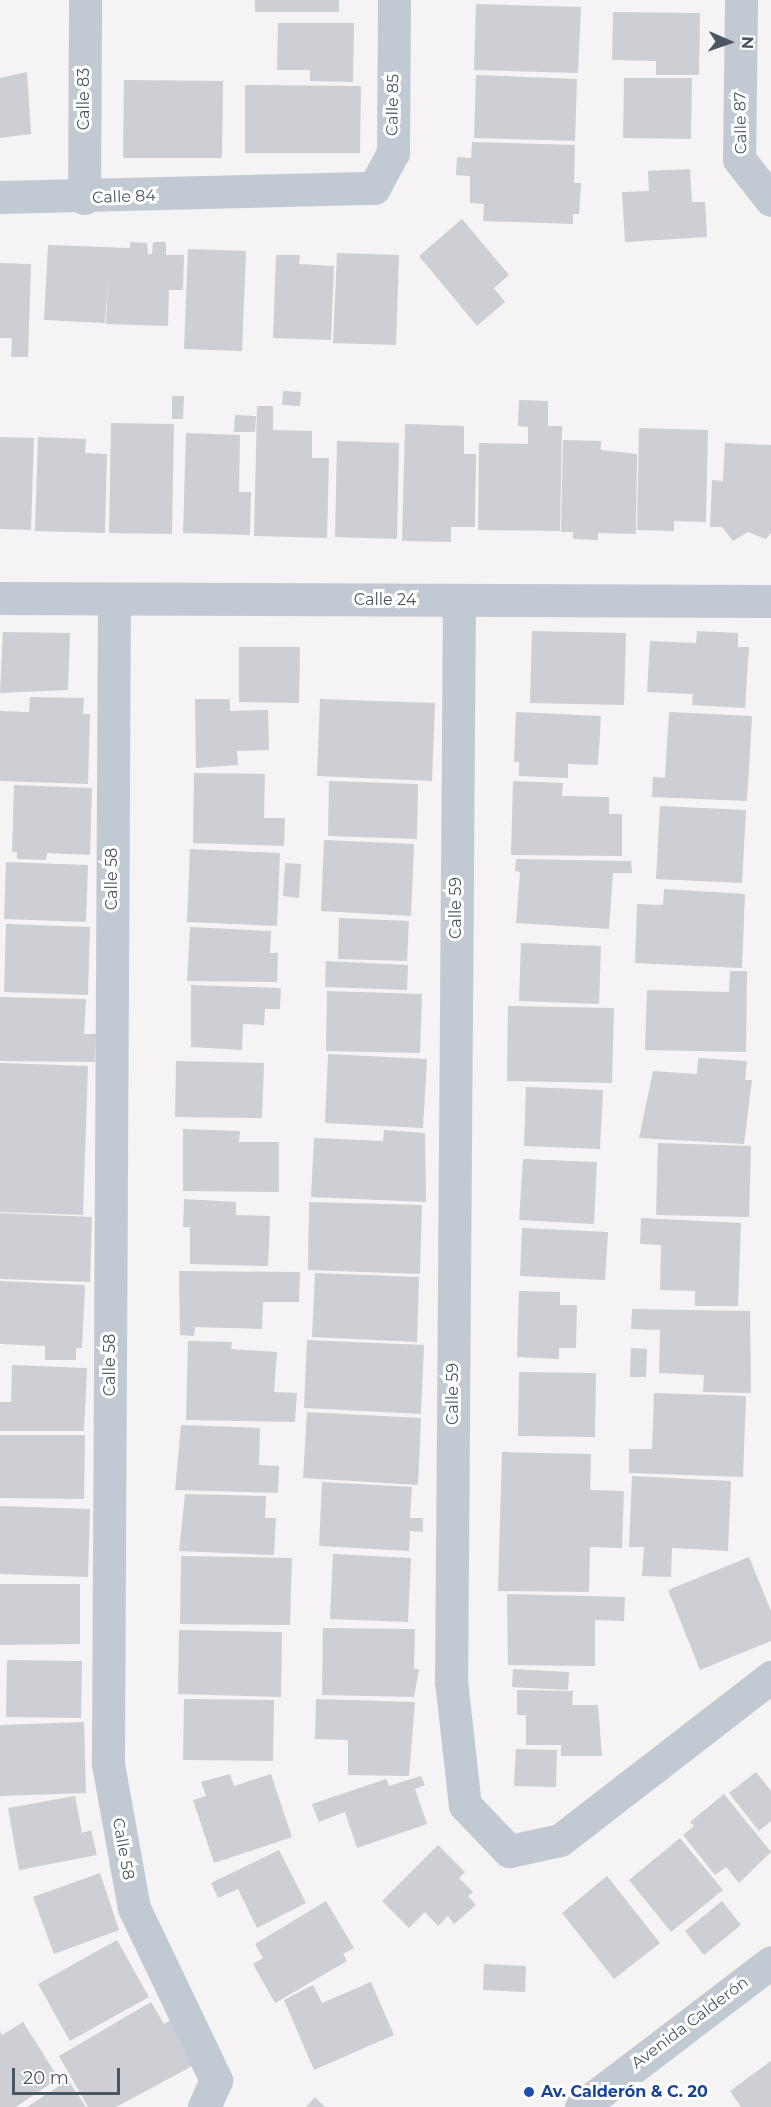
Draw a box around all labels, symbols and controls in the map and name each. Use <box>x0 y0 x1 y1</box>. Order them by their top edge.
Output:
north arrow <box>699 12 759 72</box>
text: N <box>738 36 757 49</box>
street label: Calle 83 <box>74 68 94 130</box>
street label: Calle 85 <box>383 74 403 136</box>
street label: Calle 87 <box>731 91 751 155</box>
street label: Calle 84 <box>92 186 156 208</box>
street label: Calle 24 <box>354 590 416 610</box>
street label: Calle 58 <box>102 848 122 910</box>
street label: Calle 59 <box>446 877 466 939</box>
street label: Calle 58 <box>100 1334 120 1396</box>
street label: Calle 59 <box>443 1363 463 1425</box>
street label: Calle 58 <box>108 1817 138 1881</box>
street label: Avenida Calderón <box>628 1973 752 2073</box>
scale bar <box>15 2056 123 2094</box>
text: 20 m <box>23 2067 69 2089</box>
place label: Av. Calderón & C. 20 <box>541 2082 708 2102</box>
marker: Av. Calderón & C. 20 <box>522 2085 536 2099</box>

